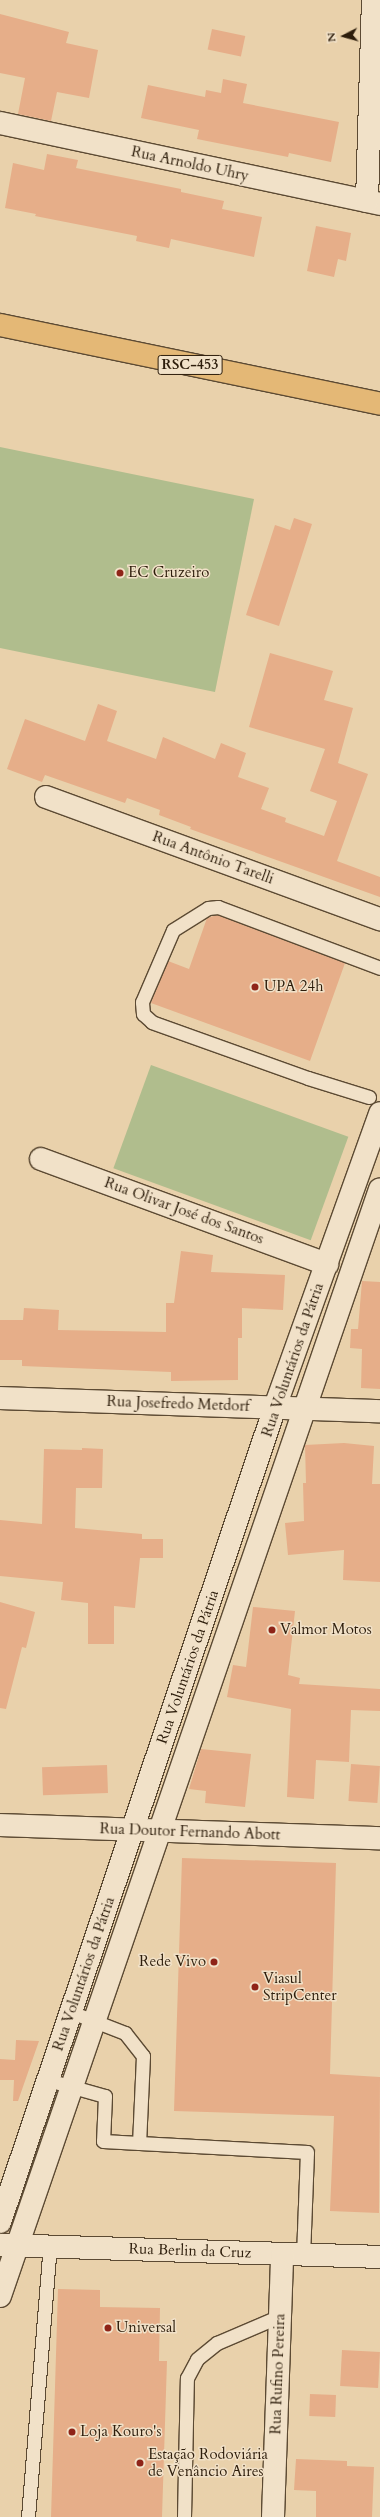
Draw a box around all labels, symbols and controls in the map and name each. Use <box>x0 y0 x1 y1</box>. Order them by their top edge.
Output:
north arrow <box>324 16 364 56</box>
text: N <box>324 32 340 43</box>
street label: Rua Arnoldo Uhry <box>130 143 250 185</box>
road number: RSC-453 <box>157 353 223 377</box>
place label: EC Cruzeiro <box>128 564 209 582</box>
marker: EC Cruzeiro <box>115 568 125 578</box>
street label: Rua Antônio Tarelli <box>150 828 276 888</box>
place label: UPA 24h <box>264 978 323 996</box>
marker: UPA 24h <box>249 981 261 993</box>
street label: Rua Olivar José dos Santos <box>102 1174 266 1248</box>
street label: Rua Voluntários da Pátria <box>258 1281 328 1439</box>
street label: Rua Josefredo Metdorf <box>106 1393 250 1415</box>
street label: Rua Voluntários da Pátria <box>153 1588 223 1746</box>
place label: Valmor Motos <box>280 1621 372 1639</box>
marker: Valmor Motos <box>267 1625 277 1635</box>
street label: Rua Doutor Fernando Abott <box>99 1820 281 1844</box>
street label: Rua Voluntários da Pátria <box>49 1895 119 2053</box>
place label: Rede Vivo <box>139 1953 206 1971</box>
marker: Rede Vivo <box>209 1957 219 1967</box>
place label: Viasul StripCenter <box>263 1969 337 2004</box>
marker: Viasul StripCenter <box>250 1982 260 1992</box>
street label: Rua Berlin da Cruz <box>128 2240 252 2262</box>
street label: Rua Rufino Pereira <box>267 2313 289 2435</box>
place label: Universal <box>116 2319 176 2337</box>
marker: Universal <box>103 2323 113 2333</box>
place label: Loja Kouro's <box>80 2423 161 2441</box>
marker: Loja Kouro's <box>67 2427 77 2437</box>
place label: Estação Rodoviária de Venâncio Aires <box>148 2445 268 2480</box>
marker: Estação Rodoviária de Venâncio Aires <box>135 2458 145 2468</box>

